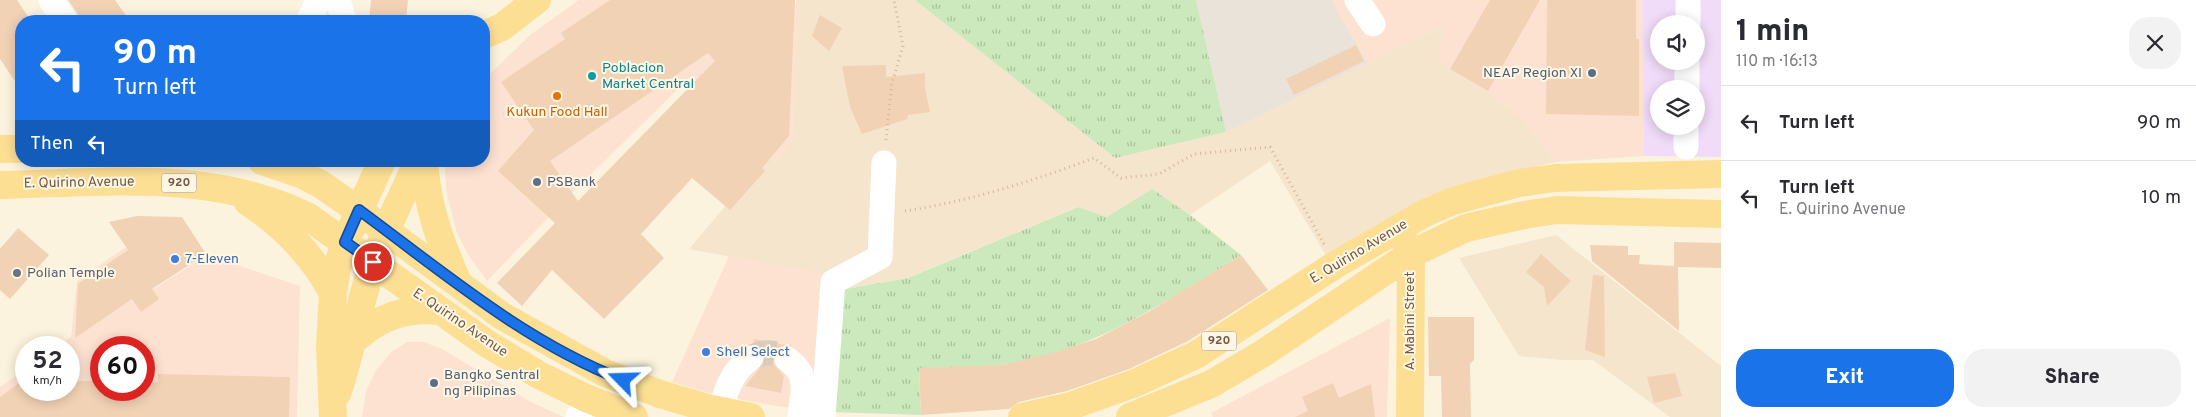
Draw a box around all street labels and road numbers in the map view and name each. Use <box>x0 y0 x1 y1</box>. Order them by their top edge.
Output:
street label: E. Quirino Avenue <box>23 174 135 192</box>
road number: 920 <box>162 174 196 192</box>
street label: E. Quirino Avenue <box>1307 216 1411 288</box>
street label: A. Mabini Street <box>1402 272 1419 370</box>
street label: E. Quirino Avenue <box>409 285 511 361</box>
road number: 920 <box>1202 332 1236 351</box>

